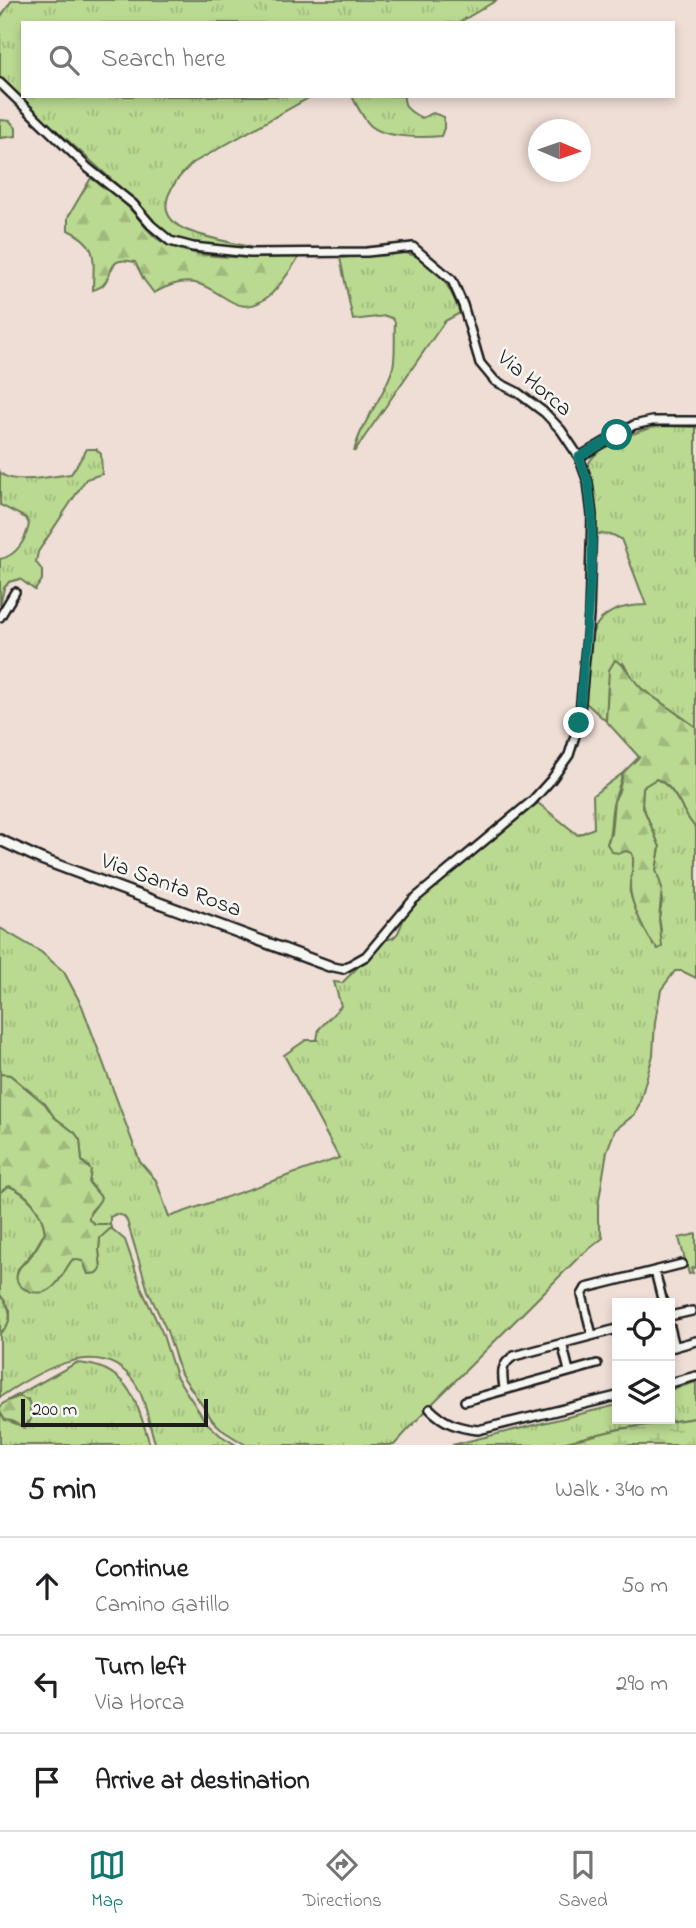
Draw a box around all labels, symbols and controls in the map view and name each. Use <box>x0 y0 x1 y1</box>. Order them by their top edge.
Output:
search box <box>21 21 675 98</box>
icon: search <box>45 41 83 79</box>
text: Search here <box>101 41 226 79</box>
north arrow <box>528 119 591 182</box>
street label: Via Horca <box>488 342 579 425</box>
route start <box>601 419 632 450</box>
route end <box>563 707 594 738</box>
street label: Via Santa Rosa <box>95 845 246 927</box>
map controls <box>612 1298 675 1424</box>
button: locate <box>612 1298 675 1361</box>
button: layers <box>612 1361 675 1424</box>
scale bar <box>21 1396 208 1428</box>
text: 200 m <box>32 1397 77 1424</box>
text: 5 min <box>28 1469 96 1513</box>
text: Walk · 340 m <box>555 1474 668 1507</box>
text: Continue <box>95 1551 188 1589</box>
icon: ahead <box>28 1567 66 1605</box>
text: 50 m <box>621 1570 668 1603</box>
text: Camino Gatillo <box>95 1589 229 1622</box>
text: Turn left <box>95 1649 186 1687</box>
icon: left <box>28 1665 66 1703</box>
text: 290 m <box>616 1668 668 1701</box>
text: Via Horca <box>95 1687 184 1720</box>
icon: arrive <box>28 1763 66 1801</box>
text: Arrive at destination <box>95 1763 310 1801</box>
tab: Map <box>88 1846 126 1915</box>
tab: Directions <box>303 1846 382 1915</box>
tab: Saved <box>558 1846 608 1915</box>

